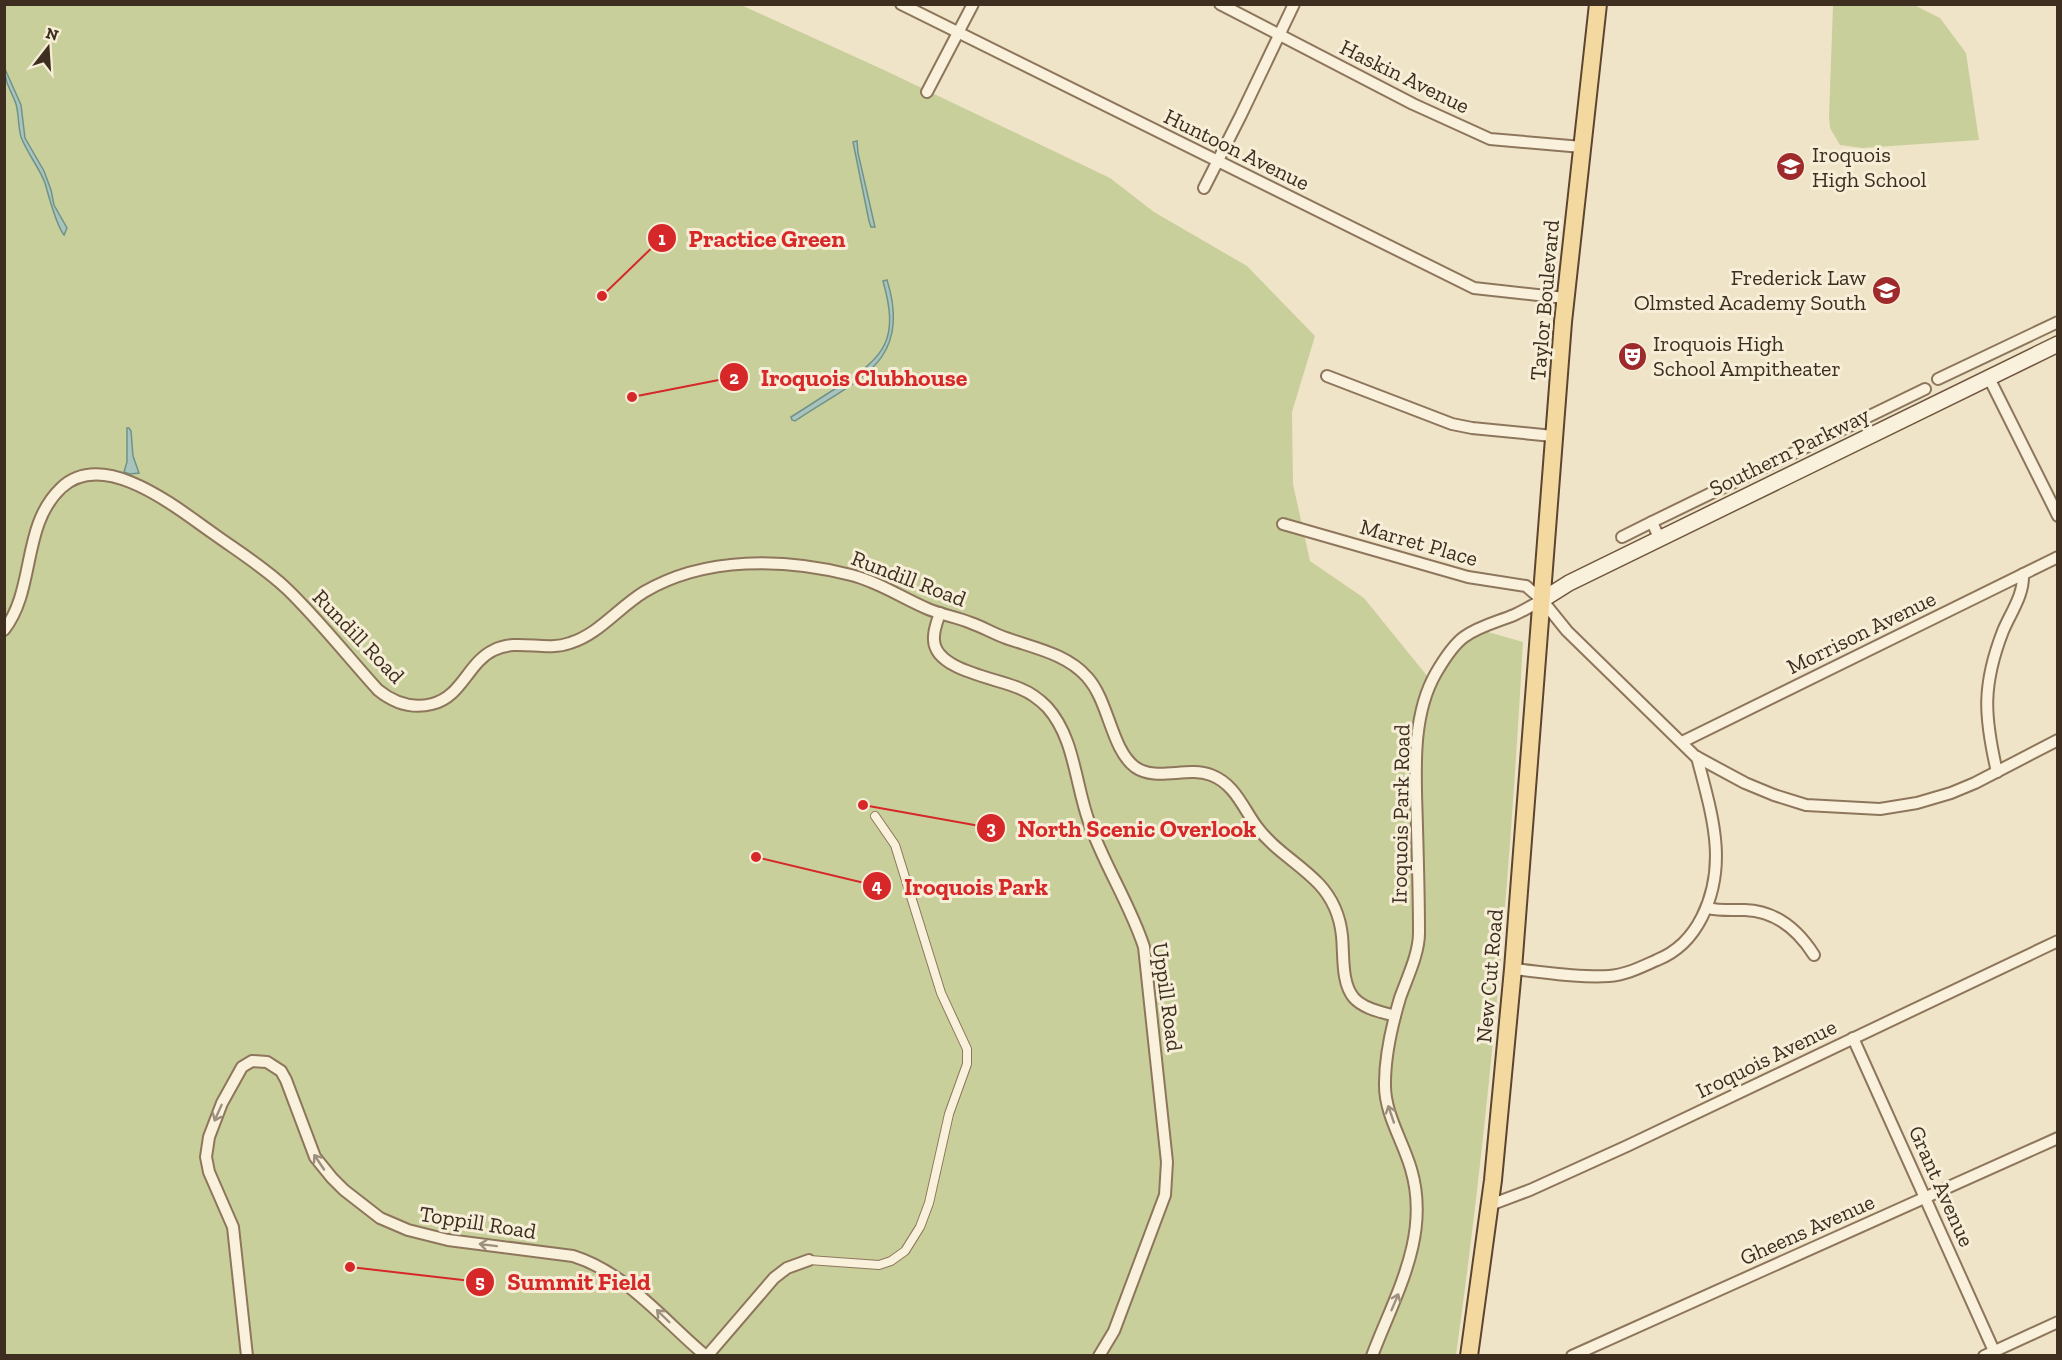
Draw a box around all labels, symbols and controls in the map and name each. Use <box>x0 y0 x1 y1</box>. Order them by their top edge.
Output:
north arrow <box>18 18 78 78</box>
text: N <box>44 23 61 45</box>
street label: Haskin Avenue <box>1336 33 1474 119</box>
street label: Huntoon Avenue <box>1160 103 1314 196</box>
place label: Iroquois High School <box>1812 141 1927 193</box>
school or university icon: Iroquois High School <box>1775 151 1807 183</box>
callout: Practice Green <box>647 217 858 259</box>
street label: Taylor Boulevard <box>1524 219 1565 381</box>
text: Practice Green <box>689 224 845 253</box>
text: 1 <box>658 228 666 250</box>
place label: Frederick Law Olmsted Academy South <box>1634 264 1867 316</box>
school or university icon: Frederick Law Olmsted Academy South <box>1871 274 1903 306</box>
place label: Iroquois High School Ampitheater <box>1653 330 1841 382</box>
theatre icon: Iroquois High School Ampitheater <box>1616 340 1648 372</box>
callout: Iroquois Clubhouse <box>719 356 979 398</box>
text: Iroquois Clubhouse <box>761 363 968 392</box>
text: 2 <box>729 367 739 389</box>
street label: Southern Parkway <box>1705 401 1874 502</box>
street label: Marret Place <box>1357 513 1481 572</box>
street label: Rundill Road <box>848 544 970 613</box>
street label: Rundill Road <box>307 584 410 689</box>
street label: Morrison Avenue <box>1782 585 1940 680</box>
street label: Iroquois Park Road <box>1385 724 1416 904</box>
callout: North Scenic Overlook <box>976 807 1269 849</box>
text: North Scenic Overlook <box>1018 814 1256 843</box>
text: 3 <box>986 817 996 839</box>
callout: Iroquois Park <box>862 865 1059 907</box>
text: Iroquois Park <box>904 872 1048 901</box>
text: 4 <box>872 875 882 897</box>
street label: New Cut Road <box>1470 908 1509 1044</box>
street label: Uppill Road <box>1146 941 1189 1053</box>
street label: Iroquois Avenue <box>1692 1013 1841 1104</box>
one-way arrow <box>212 1103 223 1122</box>
one-way arrow <box>1384 1105 1395 1124</box>
street label: Grant Avenue <box>1903 1121 1980 1251</box>
one-way arrow <box>313 1154 325 1171</box>
street label: Gheens Avenue <box>1736 1188 1879 1271</box>
street label: Toppill Road <box>418 1200 538 1245</box>
one-way arrow <box>478 1239 498 1250</box>
callout: Summit Field <box>465 1261 663 1303</box>
text: Summit Field <box>507 1267 651 1296</box>
text: 5 <box>475 1271 485 1293</box>
one-way arrow <box>1390 1293 1401 1311</box>
one-way arrow <box>655 1309 670 1324</box>

